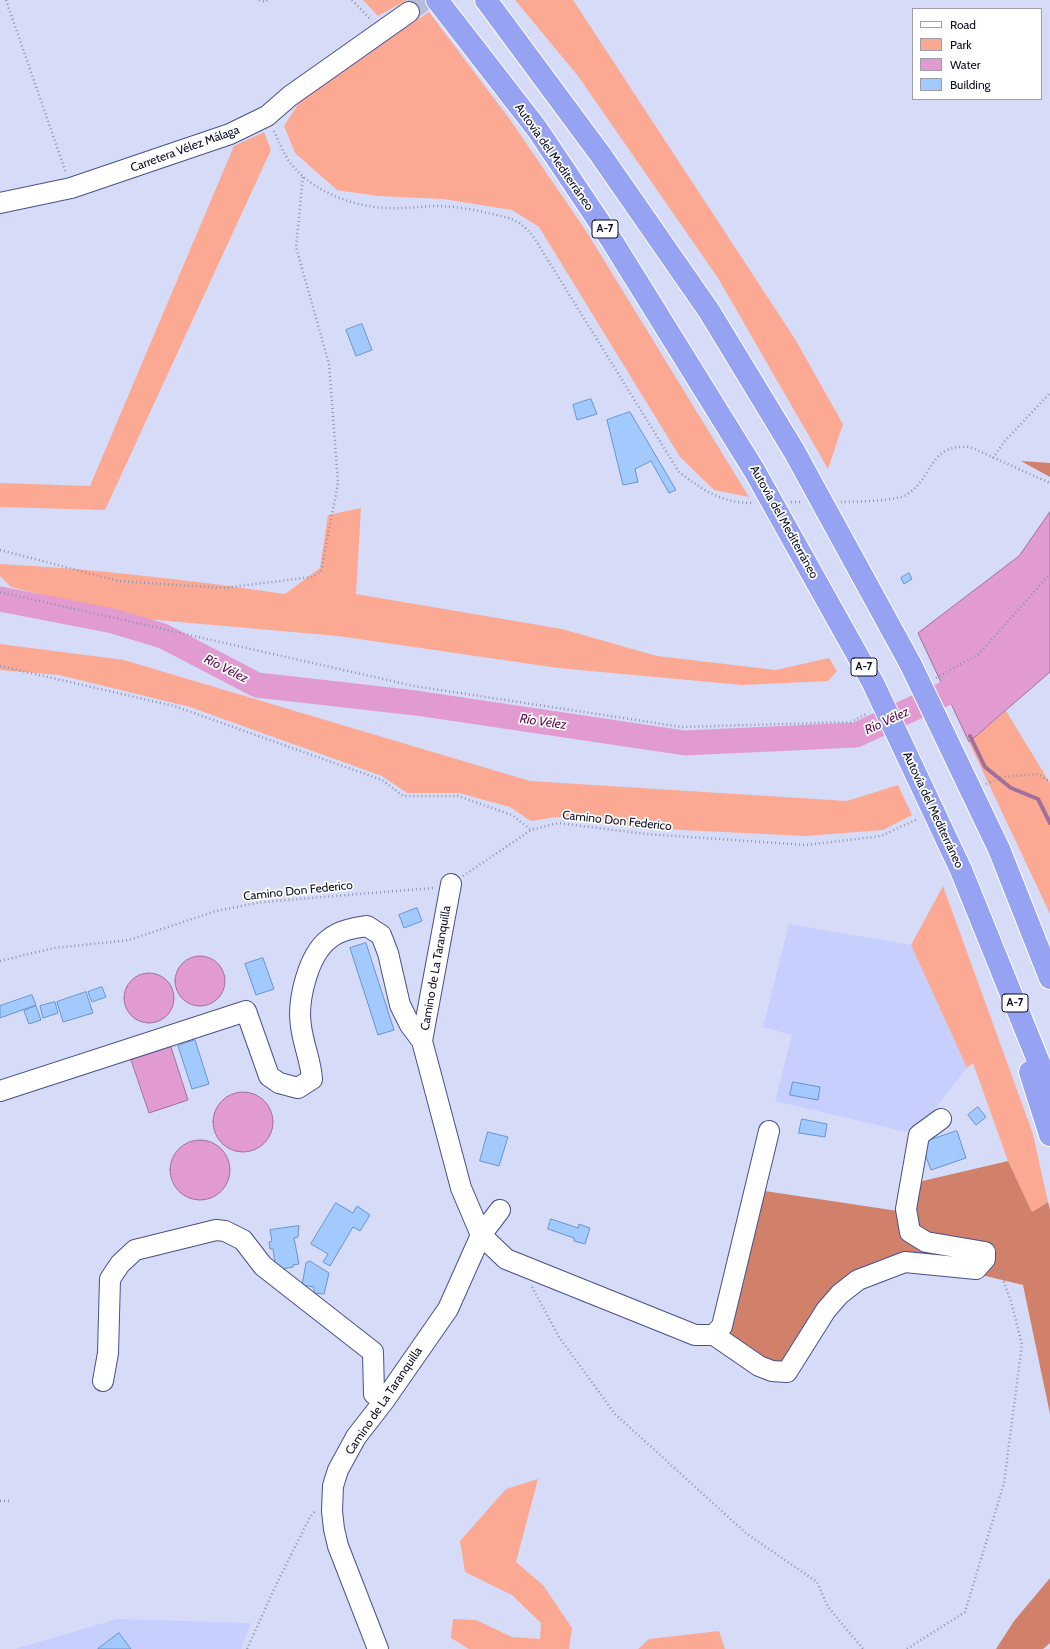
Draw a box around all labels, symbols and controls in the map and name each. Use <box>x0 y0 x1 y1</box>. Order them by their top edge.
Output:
legend <box>912 8 1042 100</box>
text: Road <box>950 17 976 32</box>
text: Park <box>950 37 972 52</box>
text: Water <box>950 57 980 72</box>
text: Building <box>950 77 991 92</box>
street label: Autovía del Mediterráneo <box>512 101 596 213</box>
street label: Carretera Vélez Málaga <box>129 123 241 175</box>
road number: A-7 <box>592 220 618 238</box>
street label: Autovía del Mediterráneo <box>747 463 821 581</box>
water label: Río Vélez <box>202 651 250 687</box>
road number: A-7 <box>851 658 877 676</box>
water label: Río Vélez <box>862 704 912 738</box>
water label: Río Vélez <box>519 711 567 733</box>
street label: Autovía del Mediterráneo <box>900 749 966 871</box>
street label: Camino Don Federico <box>562 808 672 834</box>
street label: Camino Don Federico <box>243 878 353 904</box>
street label: Camino de La Taranquilla <box>418 904 454 1032</box>
road number: A-7 <box>1002 994 1028 1012</box>
street label: Camino de La Taranquilla <box>343 1344 425 1458</box>

